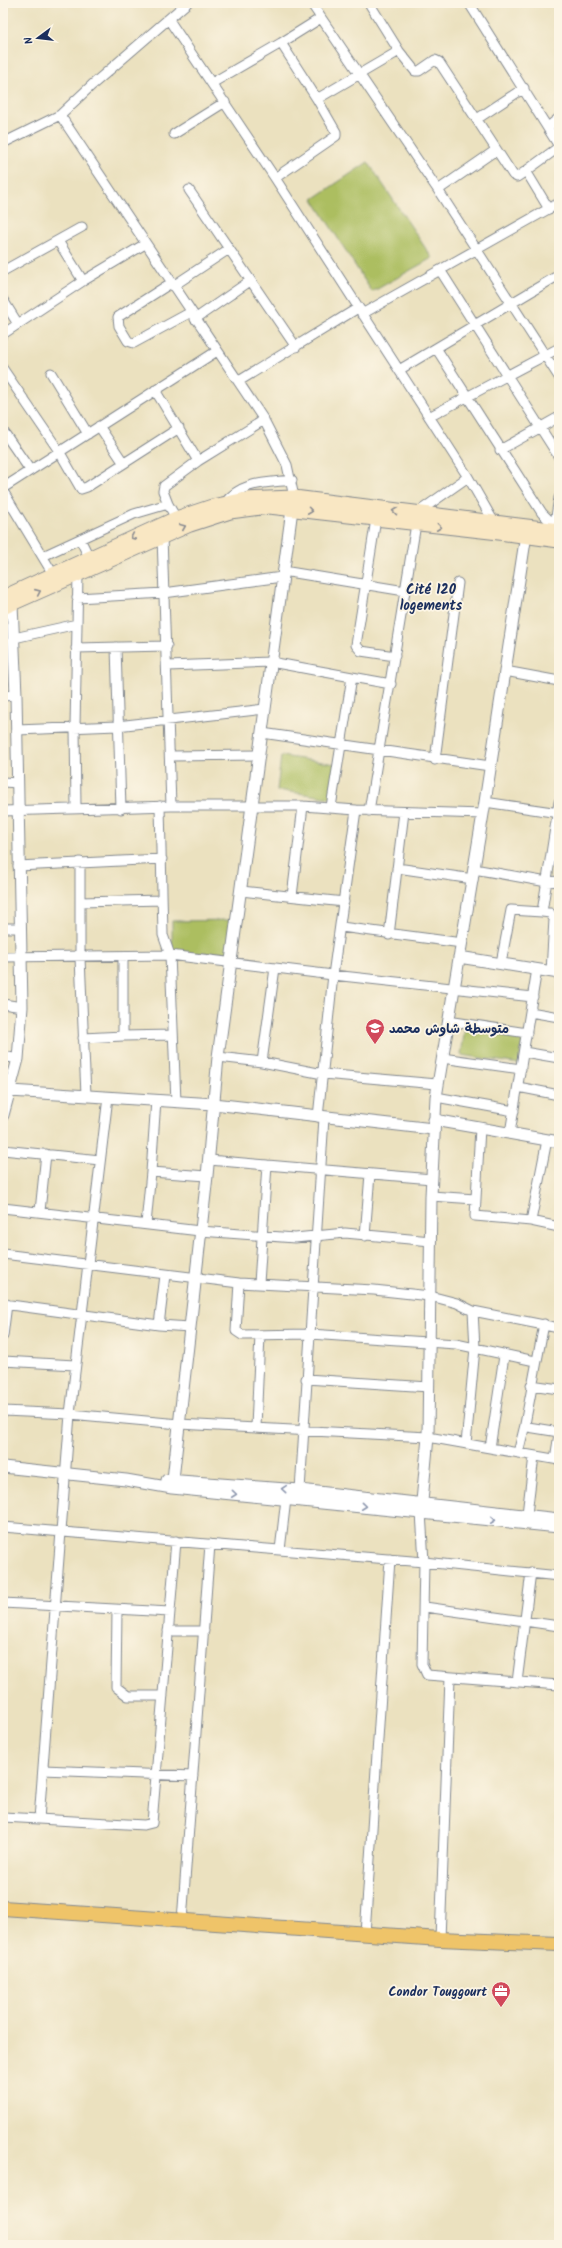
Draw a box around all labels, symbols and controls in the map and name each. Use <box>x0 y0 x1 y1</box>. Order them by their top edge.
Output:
north arrow <box>18 18 58 58</box>
text: N <box>20 35 39 46</box>
one-way arrow <box>307 506 313 515</box>
one-way arrow <box>392 507 398 516</box>
one-way arrow <box>436 522 442 531</box>
one-way arrow <box>179 524 186 532</box>
one-way arrow <box>129 532 137 540</box>
district label: Cité 120 logements <box>400 579 463 617</box>
one-way arrow <box>34 589 42 597</box>
school or university icon: متوسطة شاوش محمد <box>364 1017 386 1045</box>
place label: متوسطة شاوش محمد <box>389 1019 509 1040</box>
one-way arrow <box>281 1485 287 1494</box>
one-way arrow <box>231 1489 237 1498</box>
one-way arrow <box>361 1502 367 1511</box>
one-way arrow <box>490 1515 496 1524</box>
office icon: Condor Touggourt <box>490 1980 512 2008</box>
place label: Condor Touggourt <box>389 1982 487 2003</box>

